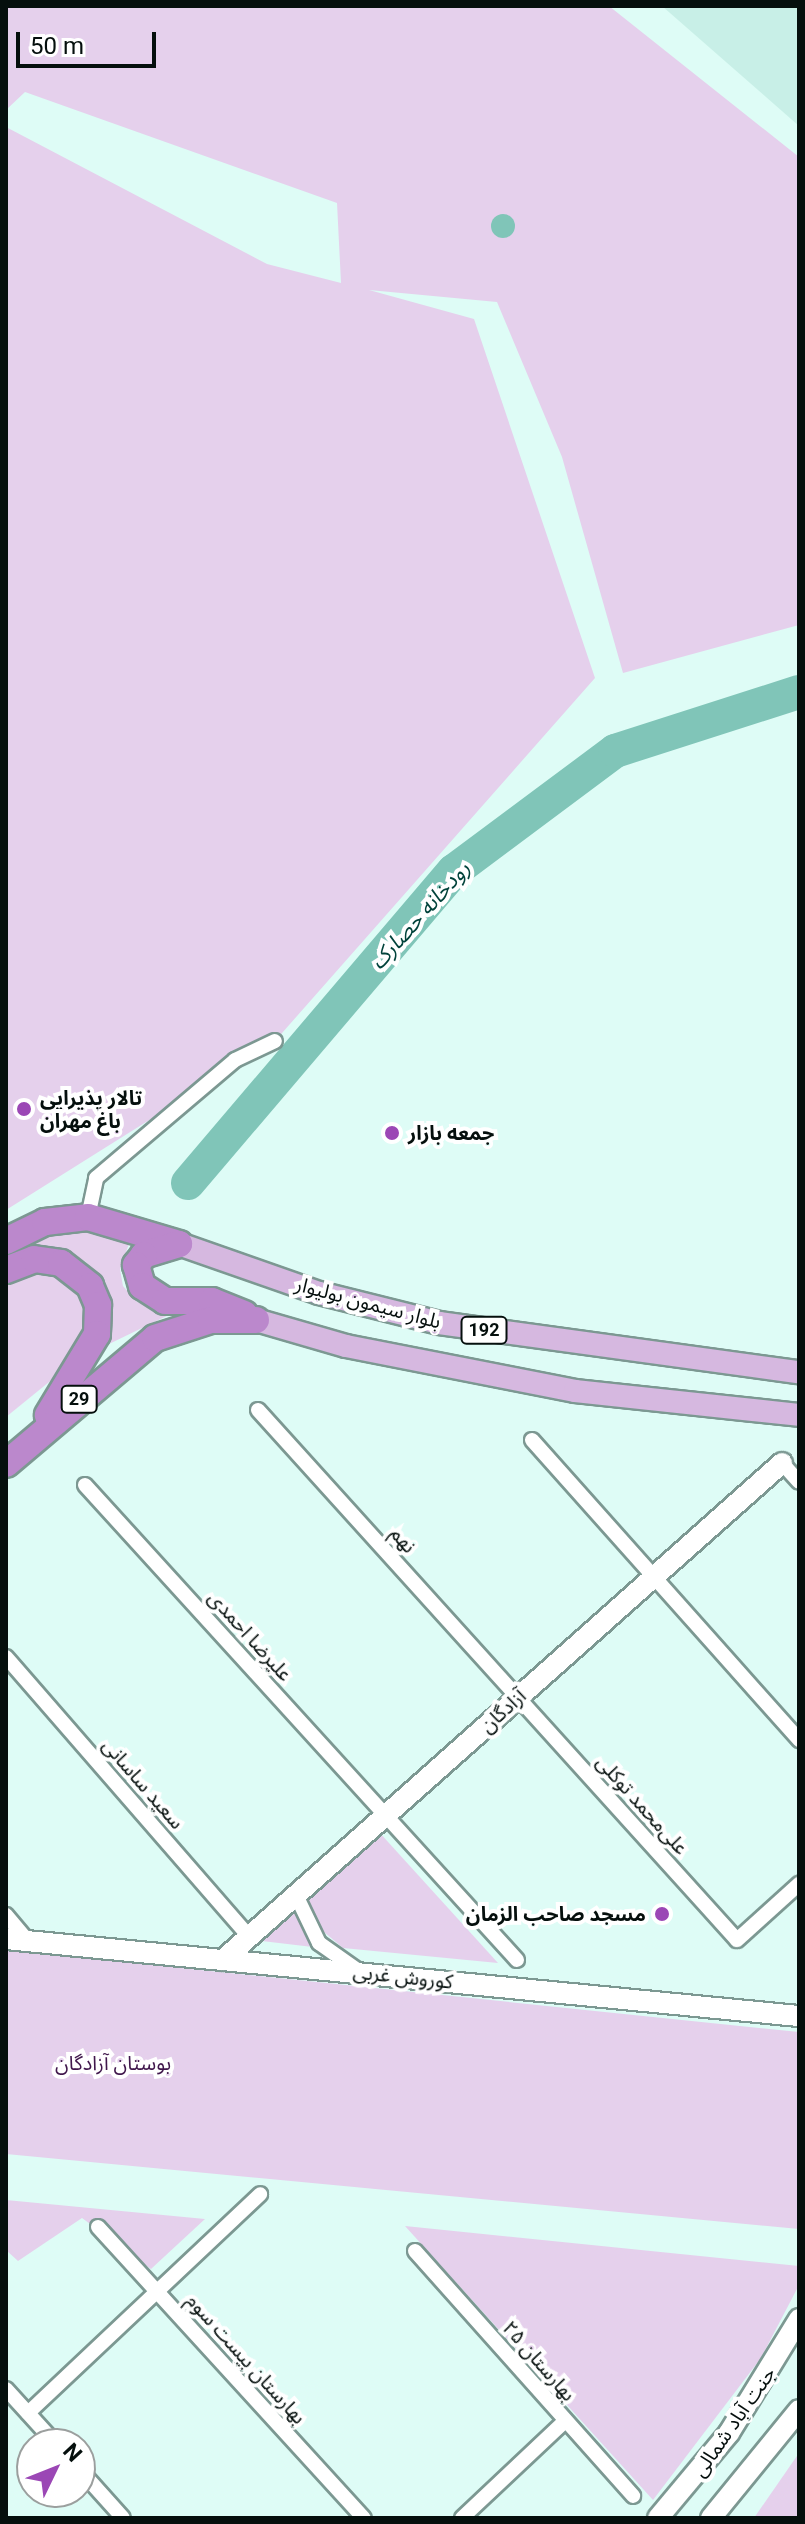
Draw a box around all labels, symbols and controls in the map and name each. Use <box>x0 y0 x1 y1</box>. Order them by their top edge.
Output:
scale bar <box>20 16 160 66</box>
text: 50 m <box>30 32 84 60</box>
water label: رودخانه حصارک <box>365 855 475 975</box>
place label: تالار پذیرایی باغ مهران <box>40 1086 142 1133</box>
marker: تالار پذیرایی باغ مهران <box>15 1100 33 1118</box>
place label: جمعه بازار <box>408 1121 494 1145</box>
marker: جمعه بازار <box>383 1124 401 1142</box>
street label: بلوار سیمون بولیوار <box>293 1272 443 1334</box>
road number: 192 <box>460 1316 508 1344</box>
road number: 29 <box>59 1385 99 1413</box>
street label: نهم <box>385 1522 421 1558</box>
street label: علیرضا احمدی <box>203 1586 297 1686</box>
street label: آزادگان <box>475 1684 531 1738</box>
street label: سعید ساسانی <box>97 1734 189 1834</box>
street label: علی‌محمد توکلی <box>591 1750 693 1860</box>
place label: مسجد صاحب الزمان <box>466 1902 646 1926</box>
marker: مسجد صاحب الزمان <box>653 1905 671 1923</box>
street label: کوروش غربی <box>352 1960 454 1994</box>
park label: بوستان آزادگان <box>55 2051 171 2075</box>
street label: بهارستان بیست سوم <box>181 2289 311 2429</box>
street label: بهارستان ۲۵ <box>498 2316 580 2406</box>
street label: جنت آباد شمالی <box>687 2362 781 2482</box>
north arrow <box>16 2428 96 2508</box>
text: N <box>58 2438 87 2467</box>

